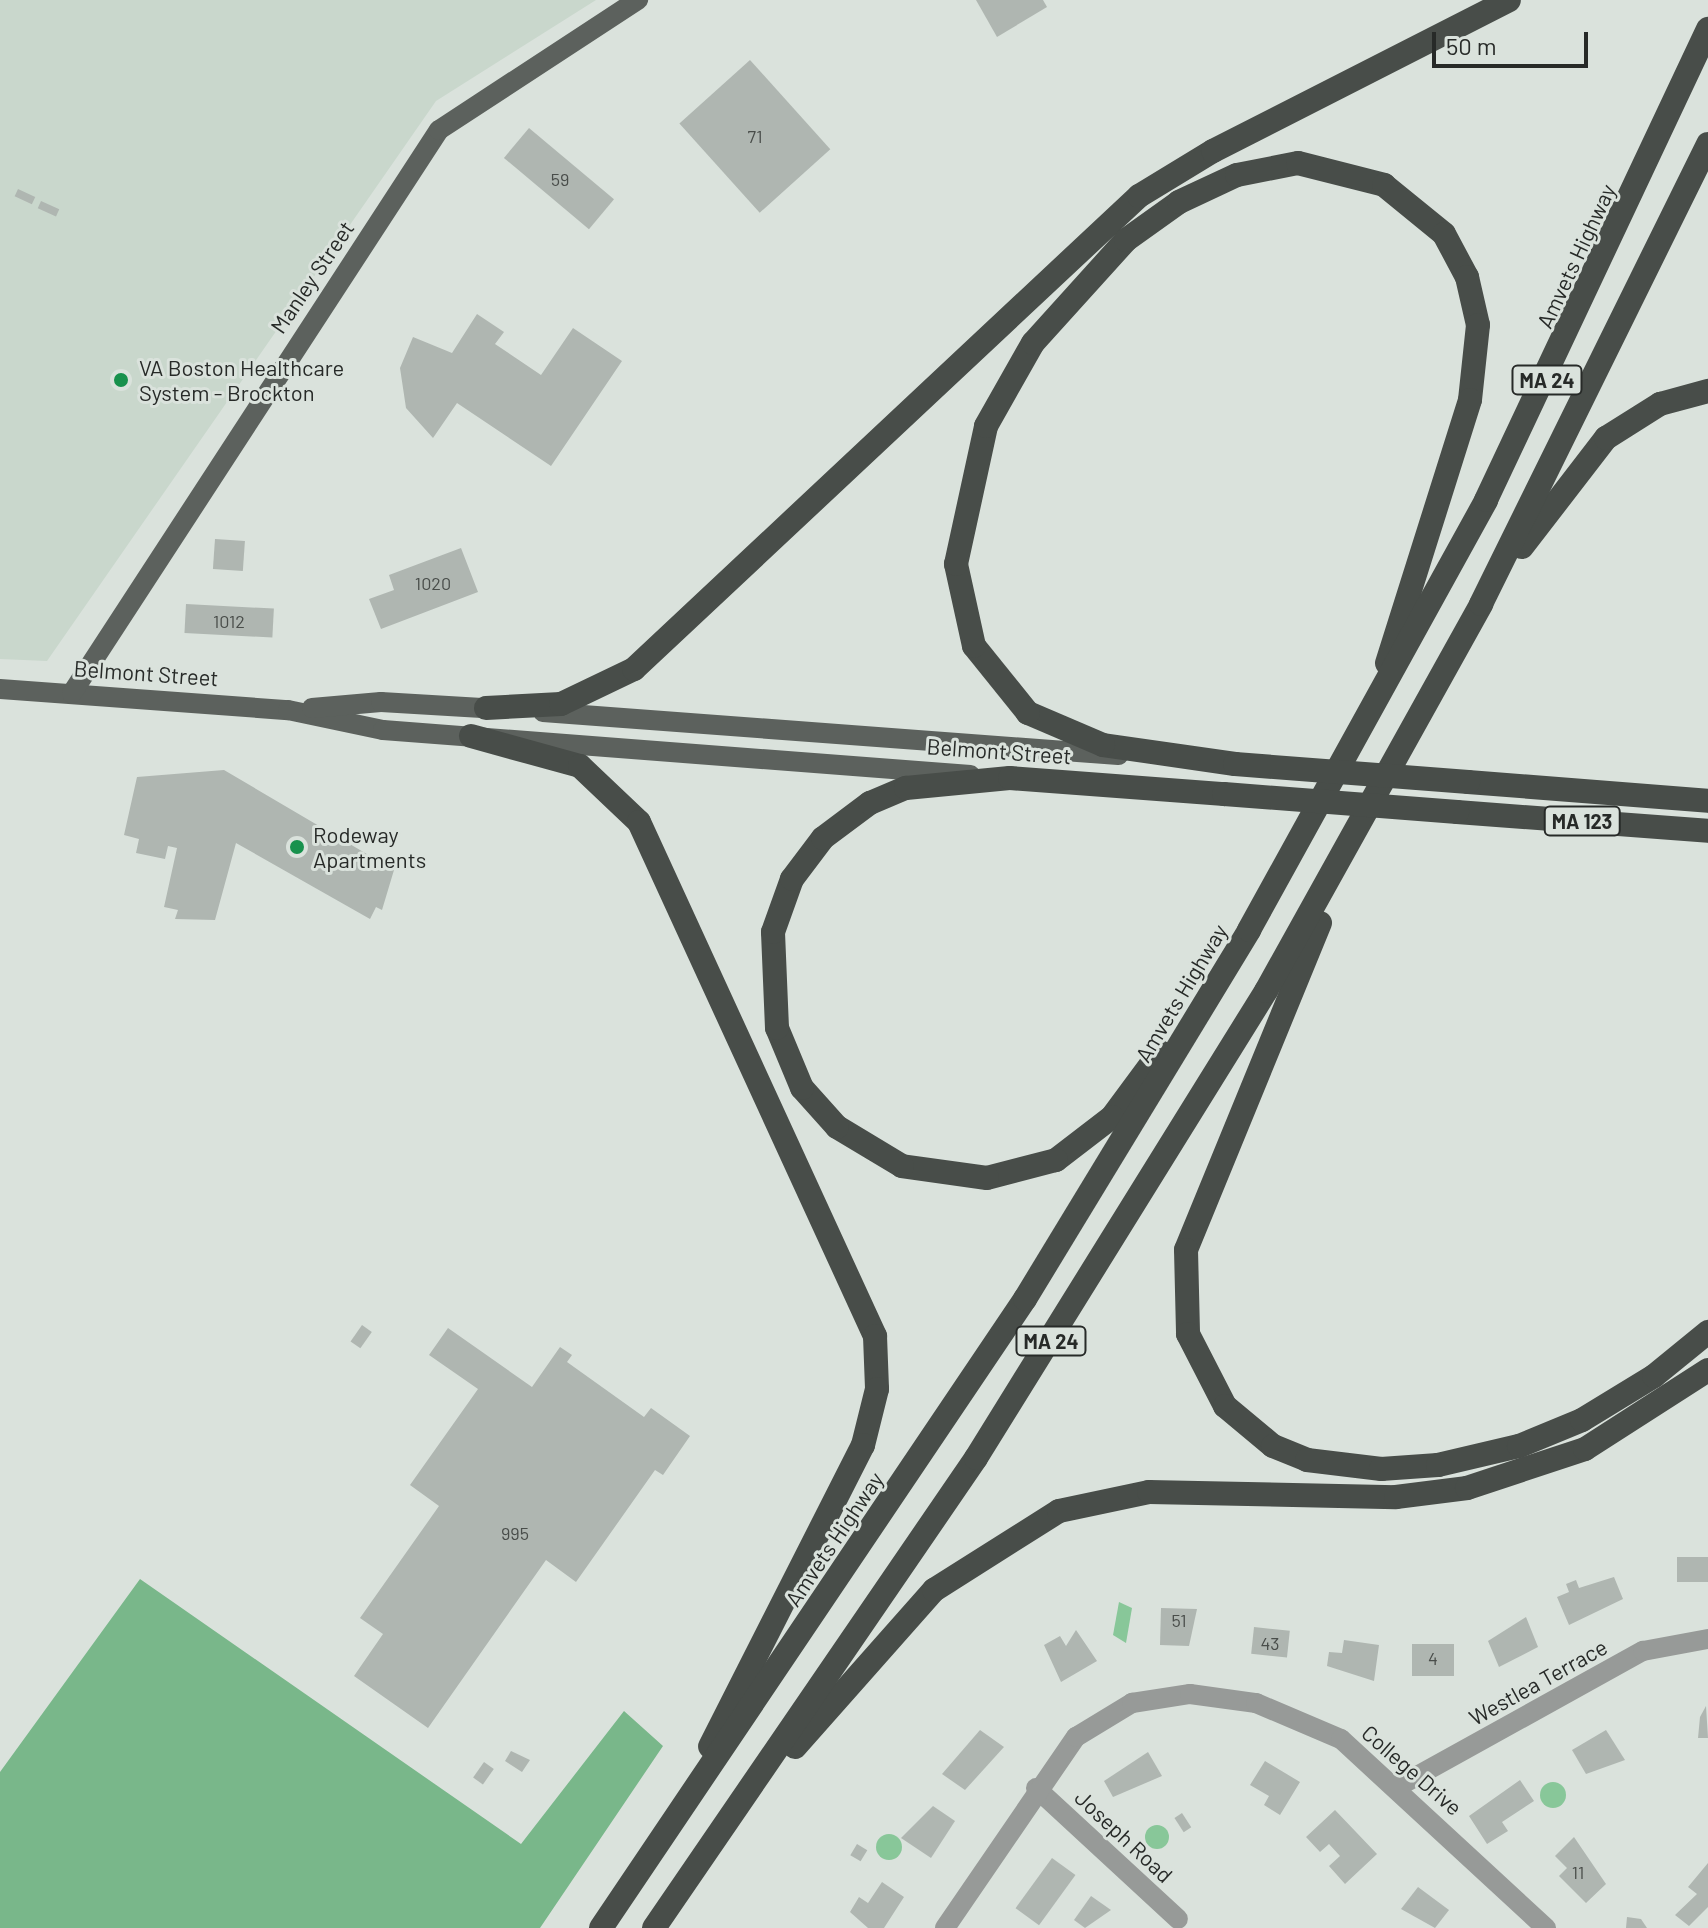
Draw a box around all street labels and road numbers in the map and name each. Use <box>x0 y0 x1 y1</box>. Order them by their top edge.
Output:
street label: Amvets Highway <box>1531 180 1621 332</box>
street label: Manley Street <box>265 216 359 338</box>
road number: MA 24 <box>1511 364 1583 396</box>
street label: Belmont Street <box>73 655 219 691</box>
street label: Belmont Street <box>926 733 1072 769</box>
road number: MA 123 <box>1542 805 1622 837</box>
street label: Amvets Highway <box>1129 919 1233 1067</box>
road number: MA 24 <box>1015 1325 1087 1357</box>
street label: Amvets Highway <box>779 1467 889 1611</box>
street label: Westlea Terrace <box>1464 1633 1612 1731</box>
street label: College Drive <box>1357 1719 1467 1821</box>
street label: Joseph Road <box>1070 1784 1178 1888</box>

